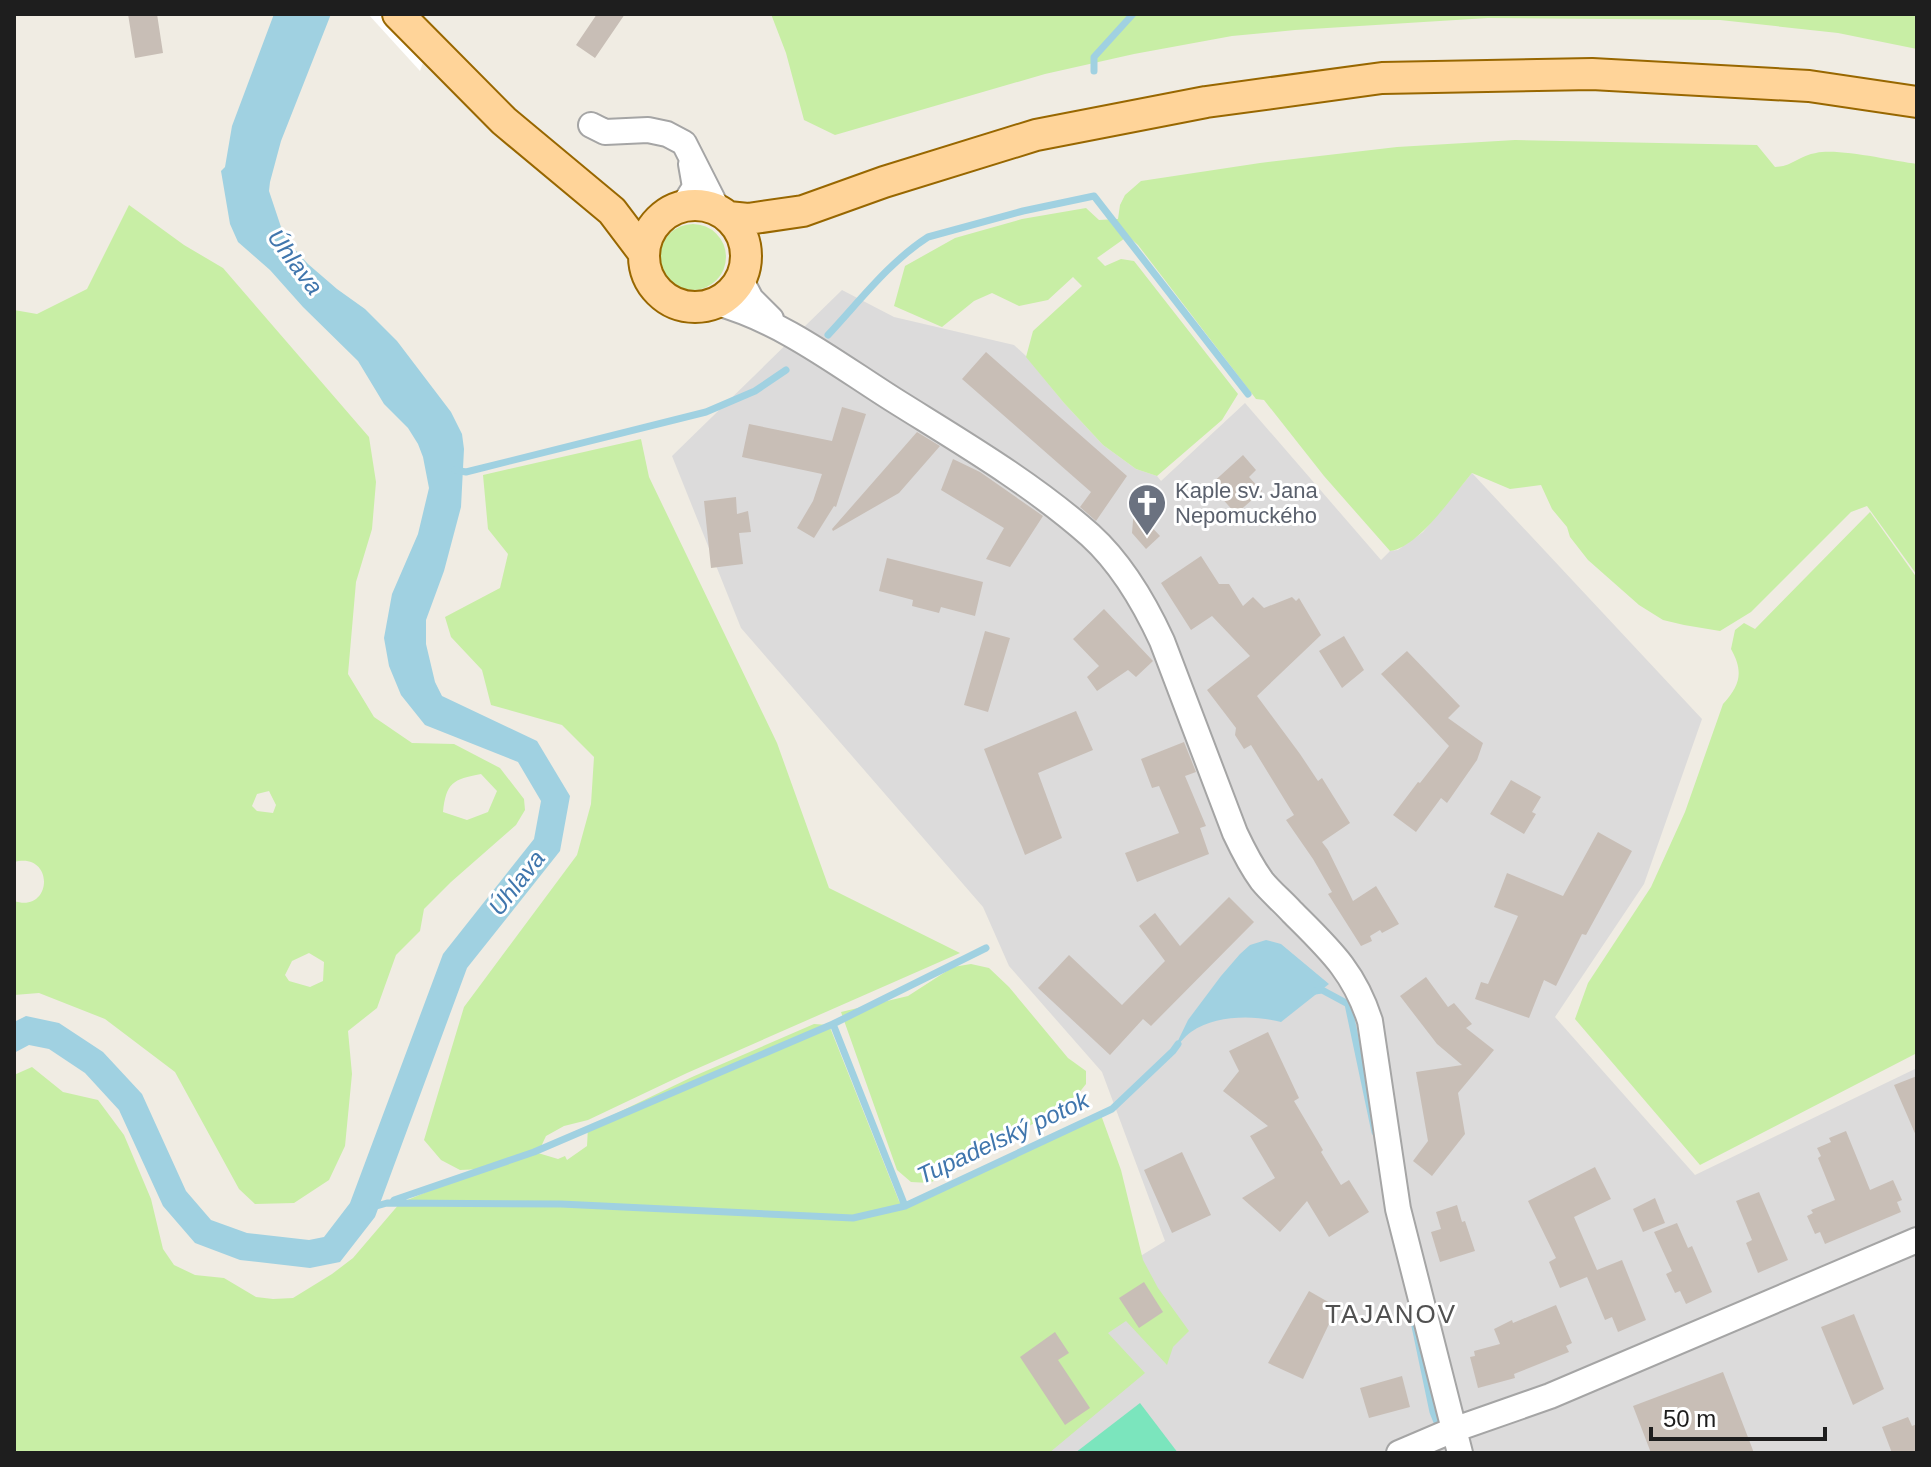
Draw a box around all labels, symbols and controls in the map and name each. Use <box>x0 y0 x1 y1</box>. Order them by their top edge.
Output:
water label: Úhlava <box>262 224 329 300</box>
place label: Kaple sv. Jana Nepomuckého <box>1175 478 1318 528</box>
church icon: Kaple sv. Jana Nepomuckého <box>1126 482 1168 537</box>
water label: Úhlava <box>483 845 550 920</box>
water label: Tupadelský potok <box>913 1085 1095 1189</box>
district label: TAJANOV <box>1325 1299 1457 1329</box>
scale bar <box>1651 1391 1825 1441</box>
text: 50 m <box>1663 1405 1716 1432</box>

